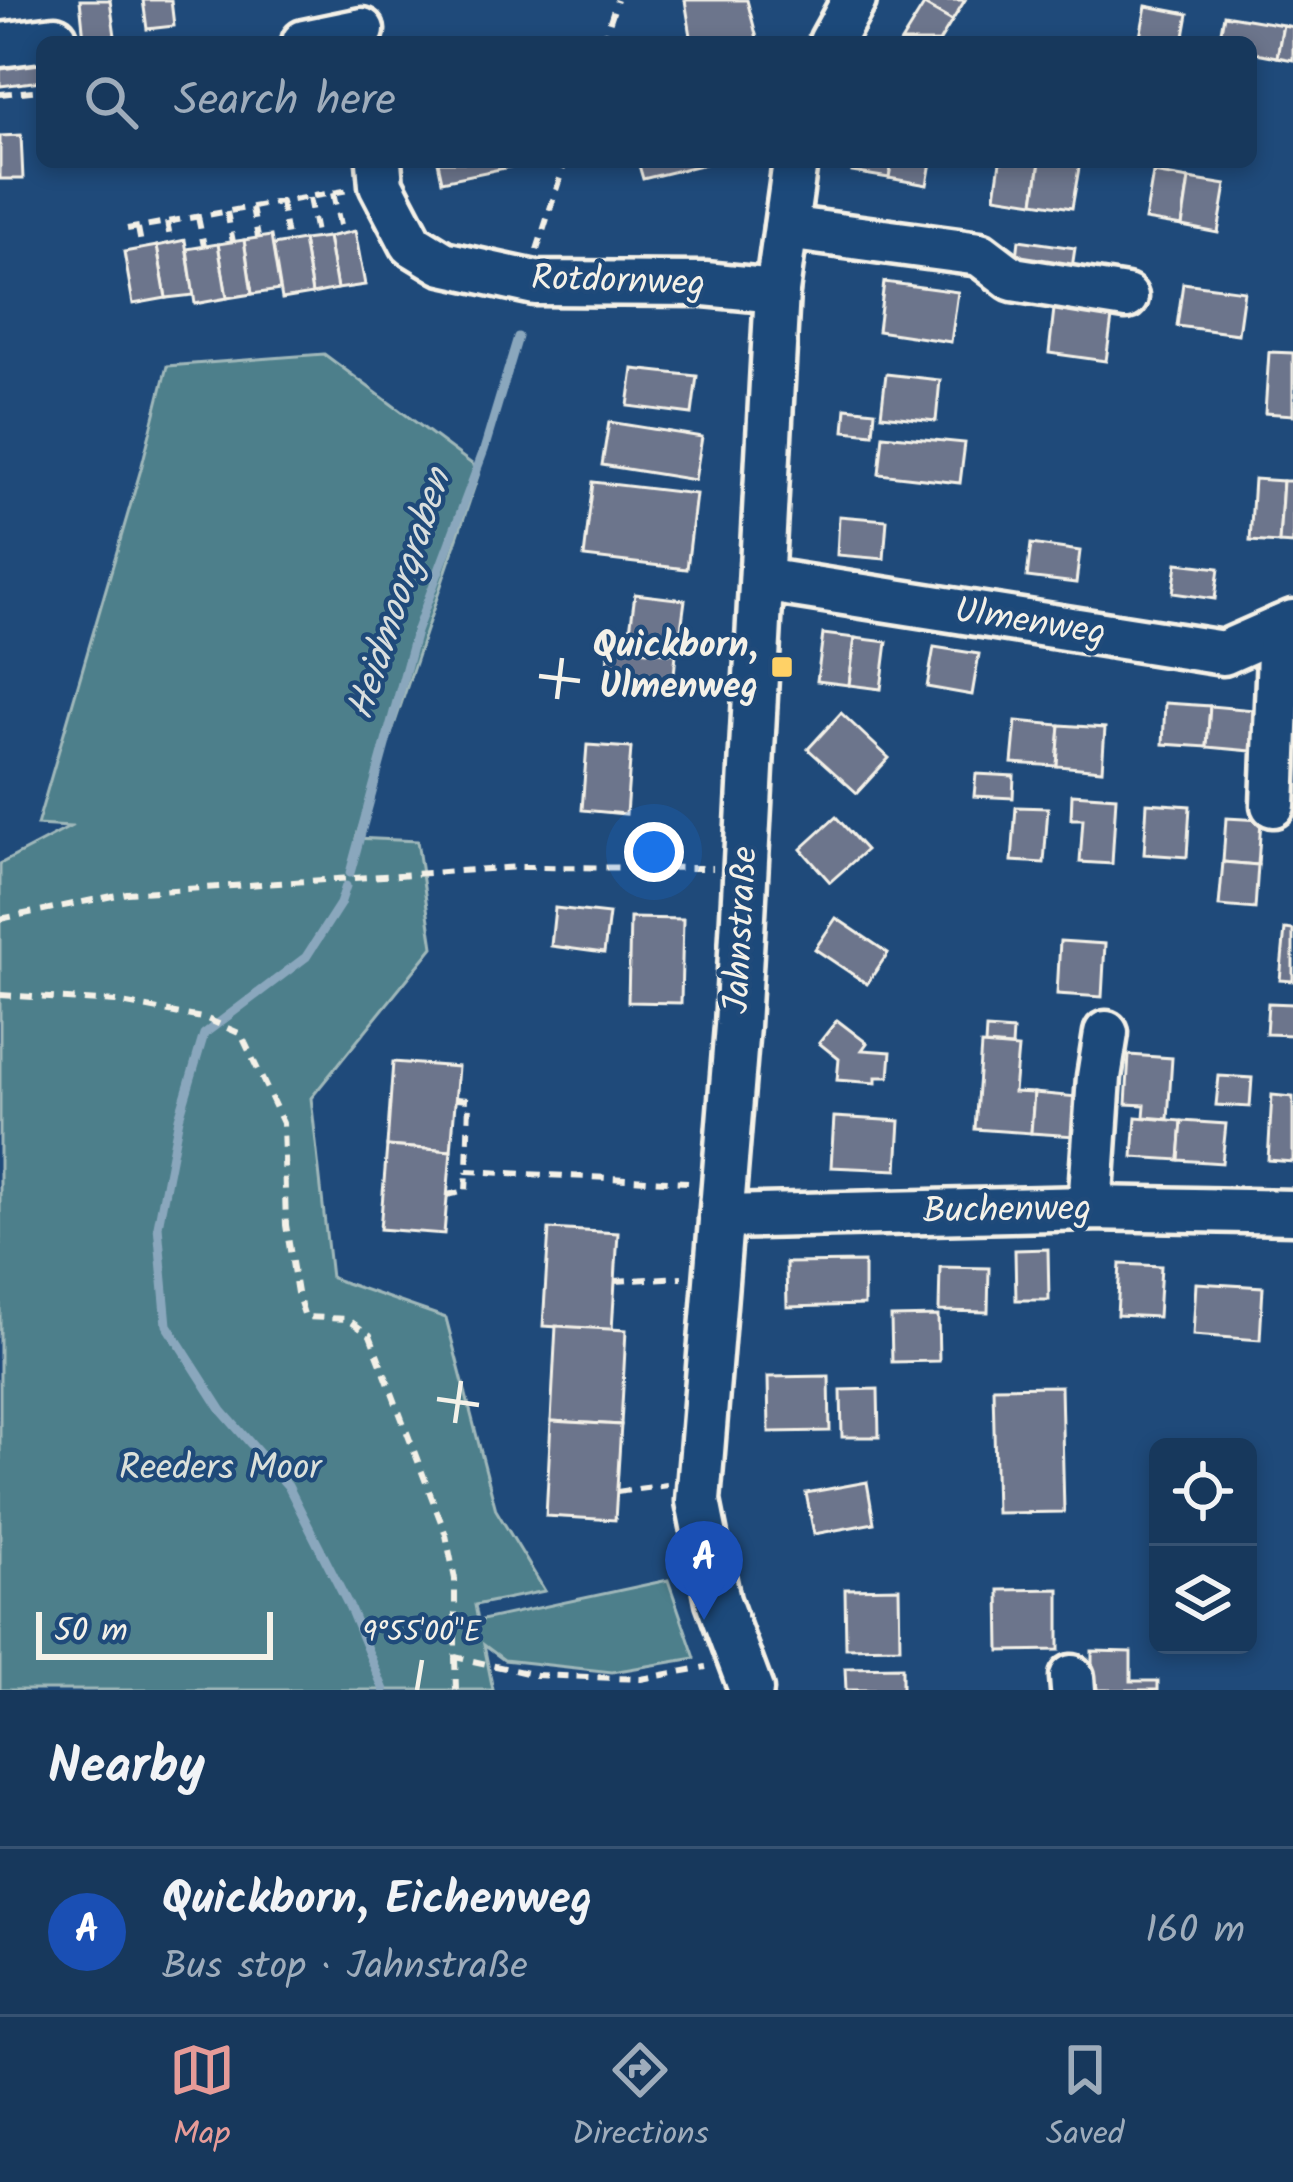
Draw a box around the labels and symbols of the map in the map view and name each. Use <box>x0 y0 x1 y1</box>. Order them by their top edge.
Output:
street label: Rotdornweg <box>530 250 706 314</box>
water label: Heidmoorgraben <box>331 459 472 728</box>
street label: Ulmenweg <box>951 583 1109 663</box>
place label: Quickborn, Ulmenweg <box>593 618 758 716</box>
marker: Quickborn, Ulmenweg <box>769 654 795 680</box>
your location <box>624 822 684 882</box>
street label: Jahnstraße <box>709 845 775 1015</box>
street label: Buchenweg <box>922 1181 1092 1241</box>
park label: Reeders Moor <box>119 1441 323 1498</box>
pin: A <box>665 1521 743 1620</box>
scale bar <box>36 1606 273 1659</box>
text: 9°55'00"E <box>363 1609 483 1657</box>

